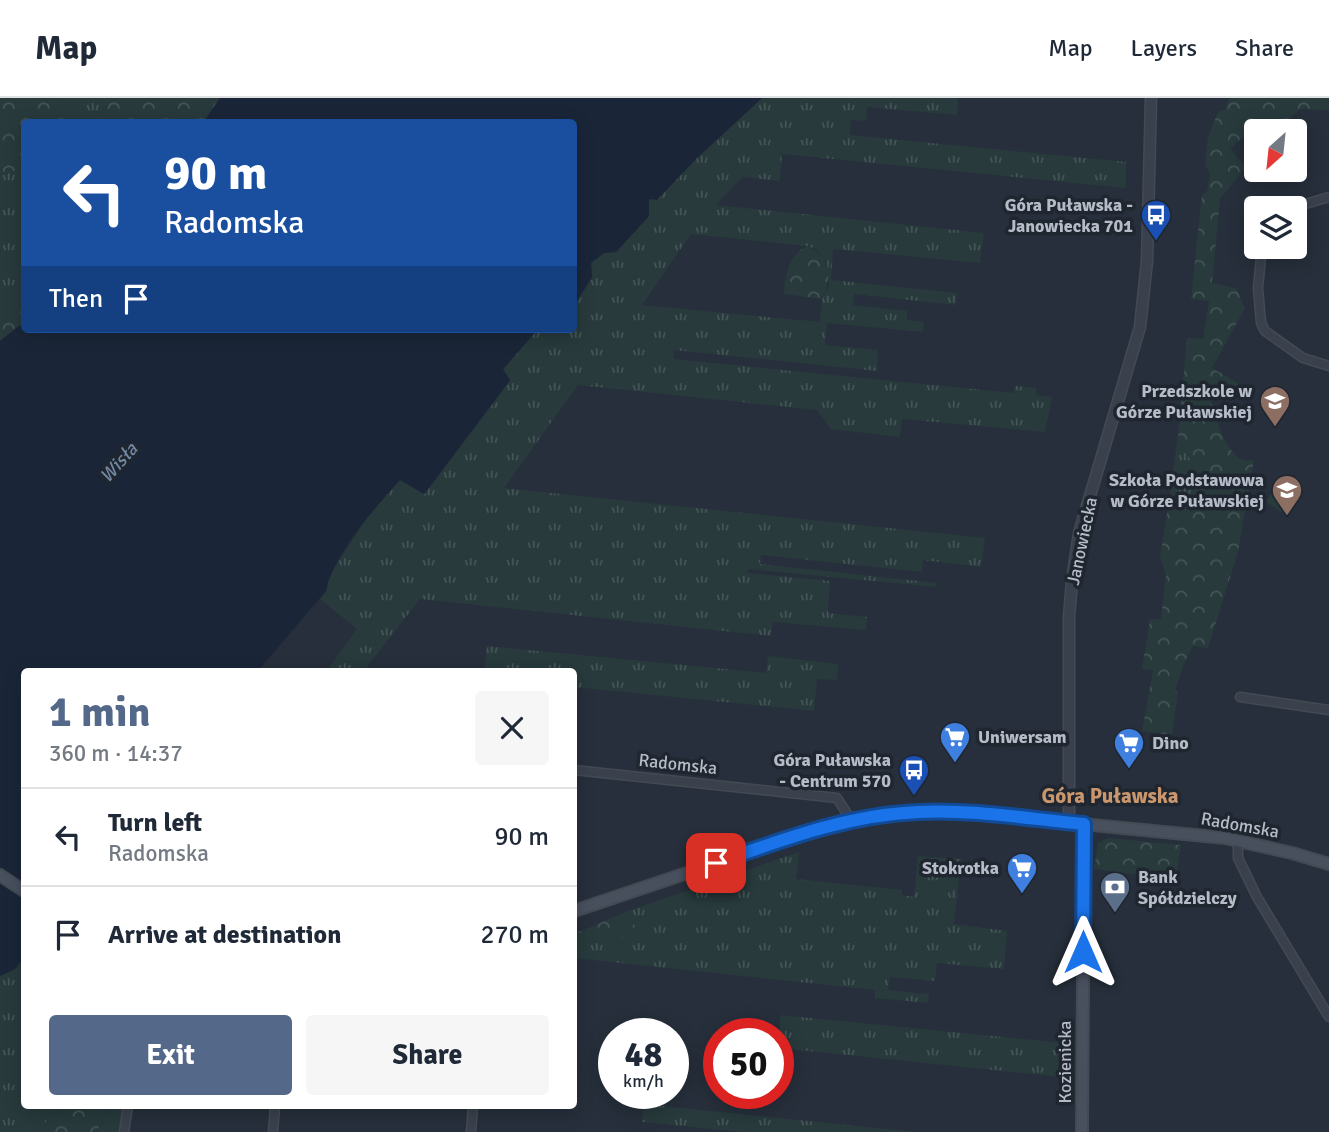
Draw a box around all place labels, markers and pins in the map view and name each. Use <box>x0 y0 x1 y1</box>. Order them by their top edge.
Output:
place label: Góra Puławska - Janowiecka 701 <box>1005 194 1133 237</box>
bus stop icon: Góra Puławska - Janowiecka 701 <box>1139 198 1173 242</box>
place label: Przedszkole w Górze Puławskiej <box>1116 380 1252 423</box>
school or university icon: Przedszkole w Górze Puławskiej <box>1258 384 1292 428</box>
place label: Szkoła Podstawowa w Górze Puławskiej <box>1109 469 1264 512</box>
school or university icon: Szkoła Podstawowa w Górze Puławskiej <box>1270 473 1304 517</box>
supermarket icon: Uniwersam <box>938 720 972 764</box>
place label: Uniwersam <box>978 726 1067 748</box>
supermarket icon: Dino <box>1112 726 1146 770</box>
place label: Dino <box>1152 732 1189 754</box>
place label: Góra Puławska - Centrum 570 <box>773 749 891 792</box>
bus stop icon: Góra Puławska - Centrum 570 <box>897 753 931 797</box>
pin <box>686 833 746 893</box>
supermarket icon: Stokrotka <box>1005 851 1039 895</box>
place label: Stokrotka <box>922 857 999 879</box>
place label: Bank Spółdzielczy <box>1138 866 1237 909</box>
bank icon: Bank Spółdzielczy <box>1098 870 1132 914</box>

